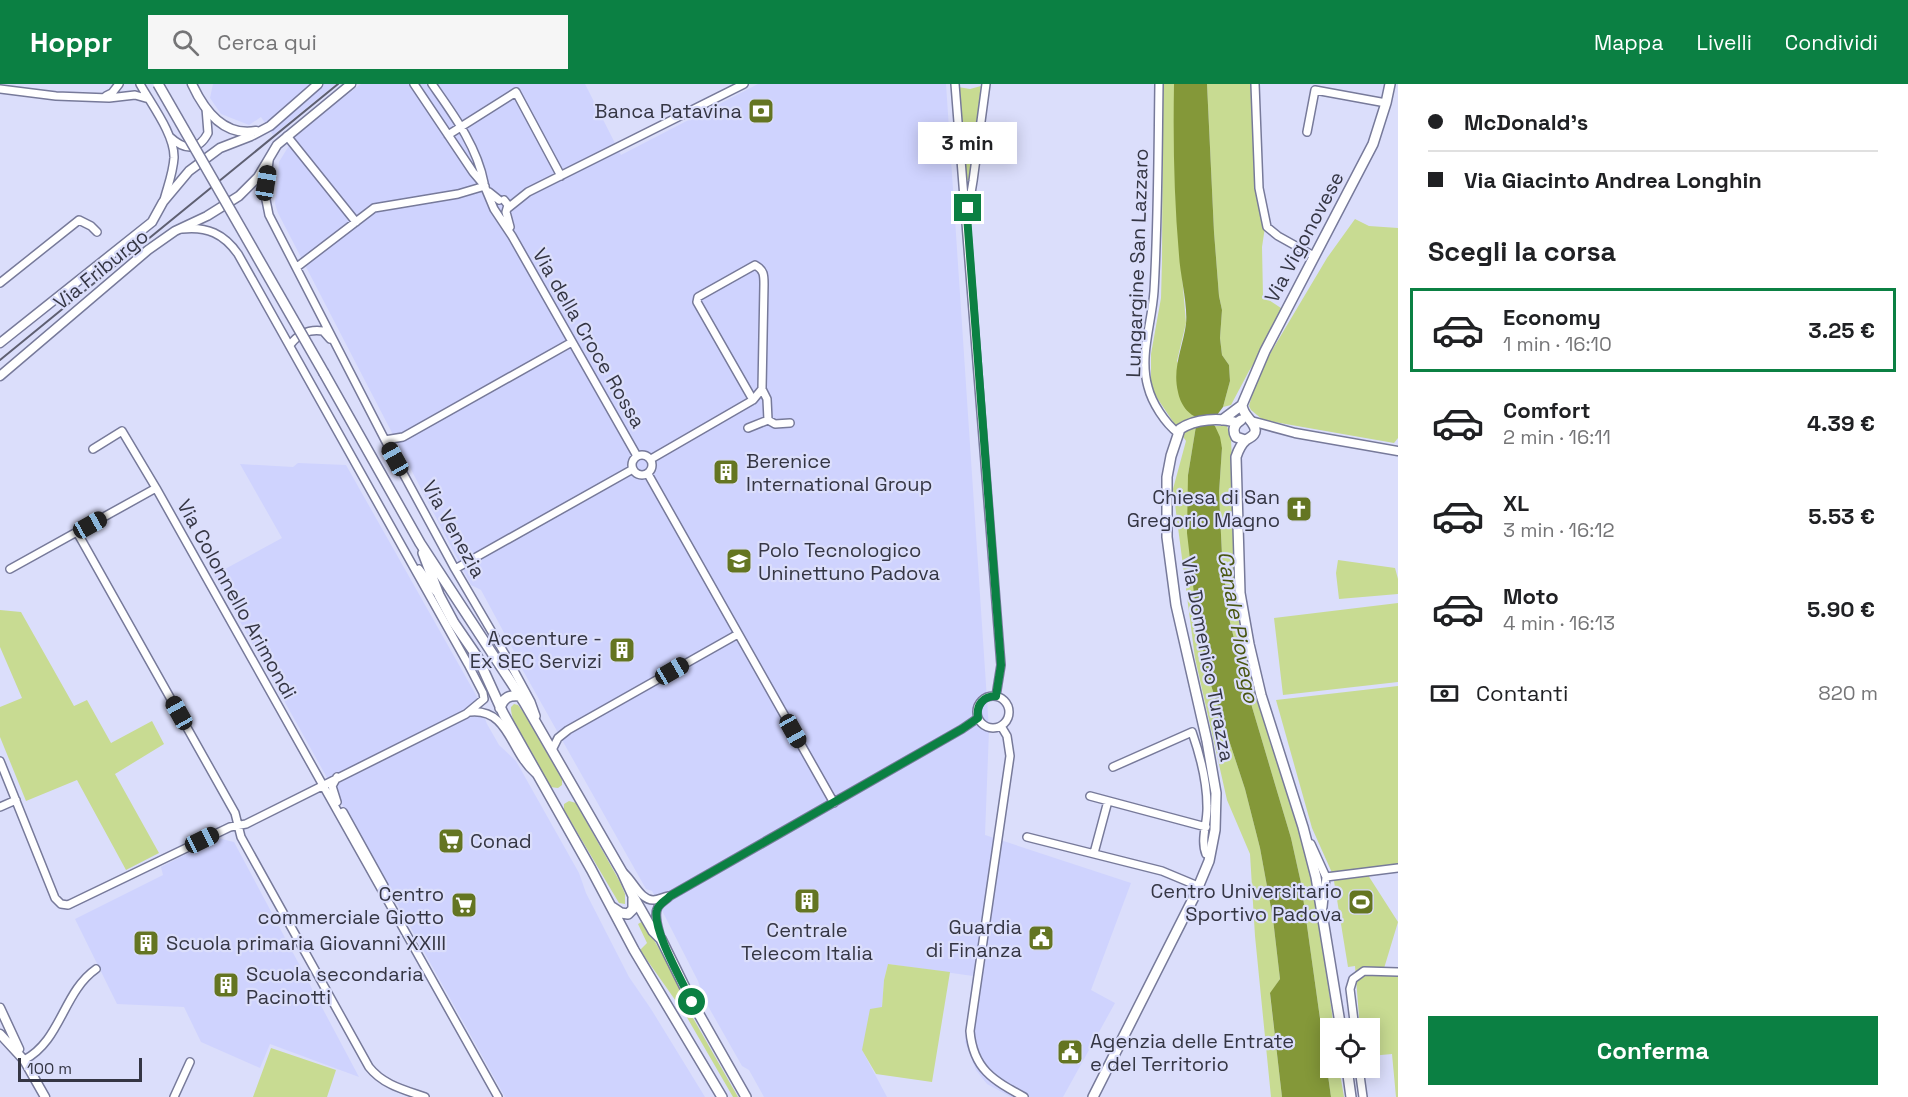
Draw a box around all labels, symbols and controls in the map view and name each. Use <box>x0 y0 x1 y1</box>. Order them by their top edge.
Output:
search box <box>148 15 568 69</box>
text: Hoppr <box>30 24 112 60</box>
icon: search <box>169 26 202 59</box>
text: Cerca qui <box>217 28 317 56</box>
text: Mappa <box>1594 29 1663 56</box>
text: Livelli <box>1696 29 1752 56</box>
text: Condividi <box>1785 29 1878 56</box>
bank icon: Banca Patavina <box>746 96 776 126</box>
place label: Banca Patavina <box>594 98 742 124</box>
text: McDonald's <box>1464 108 1588 136</box>
callout: 3 min <box>918 121 1018 163</box>
text: 3 min <box>942 130 993 156</box>
street label: Lungargine San Lazzaro <box>1120 148 1154 378</box>
car <box>254 164 278 202</box>
text: Via Giacinto Andrea Longhin <box>1464 166 1762 194</box>
street label: Via Vigonovese <box>1258 167 1350 307</box>
route end <box>954 194 981 221</box>
street label: Via Friburgo <box>48 223 154 315</box>
text: Scegli la corsa <box>1428 234 1616 269</box>
street label: Via della Croce Rossa <box>527 243 651 433</box>
icon: car <box>1431 303 1485 357</box>
text: Economy <box>1503 303 1601 331</box>
text: 3.25 € <box>1808 316 1875 344</box>
text: 1 min · 16:10 <box>1503 331 1612 357</box>
icon: car <box>1431 396 1485 450</box>
text: Comfort <box>1503 396 1591 424</box>
text: 4.39 € <box>1807 409 1875 437</box>
text: 2 min · 16:11 <box>1503 424 1611 450</box>
car <box>378 439 412 479</box>
place label: Berenice International Group <box>746 448 932 497</box>
building icon: Berenice International Group <box>711 457 741 487</box>
street label: Via Venezia <box>417 476 491 582</box>
place label: Chiesa di San Gregorio Magno <box>1127 484 1280 533</box>
icon: car <box>1431 489 1485 543</box>
text: XL <box>1503 489 1529 517</box>
church icon: Chiesa di San Gregorio Magno <box>1284 494 1314 524</box>
street label: Via Colonnello Arimondi <box>171 495 303 703</box>
text: 5.53 € <box>1808 502 1875 530</box>
car <box>70 508 110 542</box>
text: 3 min · 16:12 <box>1503 517 1615 543</box>
place label: Polo Tecnologico Uninettuno Padova <box>758 537 940 586</box>
school or university icon: Polo Tecnologico Uninettuno Padova <box>724 546 754 576</box>
water label: Canale Piovego <box>1212 549 1265 706</box>
street label: Via Domenico Turazza <box>1175 554 1241 764</box>
icon: car <box>1431 582 1485 636</box>
text: Moto <box>1503 582 1559 610</box>
text: 5.90 € <box>1807 595 1875 623</box>
text: 4 min · 16:13 <box>1503 610 1615 636</box>
place label: Accenture - Ex SEC Servizi <box>470 625 602 674</box>
building icon: Accenture - Ex SEC Servizi <box>607 635 637 665</box>
car <box>652 654 692 688</box>
icon: cash <box>1428 677 1461 710</box>
text: Contanti <box>1476 679 1568 707</box>
text: 820 m <box>1818 680 1878 706</box>
car <box>162 693 196 733</box>
car <box>776 711 810 751</box>
car <box>182 824 222 856</box>
supermarket icon: Conad <box>436 826 466 856</box>
place label: Conad <box>470 828 532 854</box>
place label: Centro Universitario Sportivo Padova <box>1151 878 1342 927</box>
place label: Centro commerciale Giotto <box>258 881 444 930</box>
building icon: Centrale Telecom Italia <box>792 886 822 916</box>
sports icon: Centro Universitario Sportivo Padova <box>1346 887 1376 917</box>
supermarket icon: Centro commerciale Giotto <box>449 890 479 920</box>
place label: Guardia di Finanza <box>925 914 1022 963</box>
place label: Centrale Telecom Italia <box>741 917 873 966</box>
public building icon: Guardia di Finanza <box>1026 923 1056 953</box>
building icon: Scuola primaria Giovanni XXIII <box>131 928 161 958</box>
place label: Scuola primaria Giovanni XXIII <box>166 930 446 956</box>
place label: Scuola secondaria Pacinotti <box>246 961 424 1010</box>
building icon: Scuola secondaria Pacinotti <box>211 970 241 1000</box>
route start <box>678 988 705 1015</box>
button: Conferma <box>1428 1016 1878 1085</box>
map controls <box>1320 1018 1380 1078</box>
button: locate <box>1320 1018 1380 1078</box>
place label: Agenzia delle Entrate e del Territorio <box>1090 1028 1294 1077</box>
public building icon: Agenzia delle Entrate e del Territorio <box>1055 1037 1085 1067</box>
scale bar <box>18 1055 142 1082</box>
text: 100 m <box>27 1058 72 1079</box>

